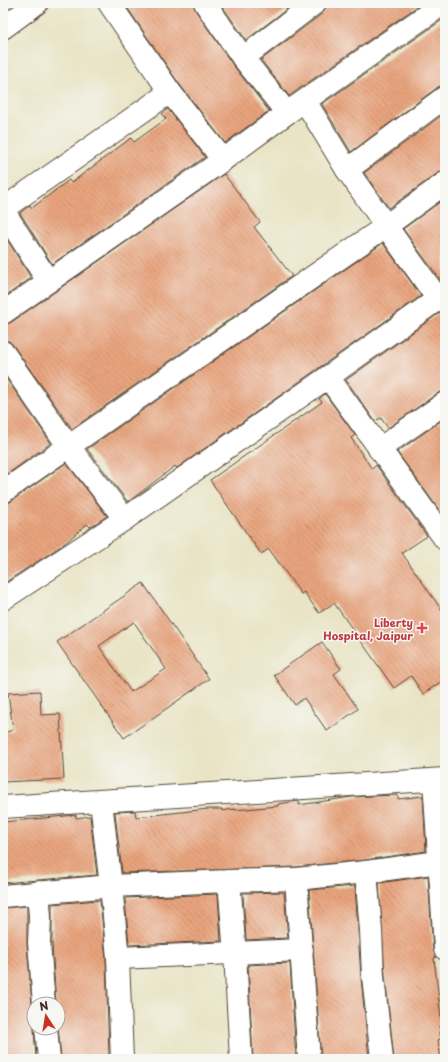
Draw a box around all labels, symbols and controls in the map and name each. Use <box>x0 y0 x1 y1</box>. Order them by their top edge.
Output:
place label: Liberty Hospital, Jaipur <box>323 614 413 644</box>
marker: Liberty Hospital, Jaipur <box>416 622 428 634</box>
north arrow <box>26 996 66 1036</box>
text: N <box>38 996 50 1015</box>

